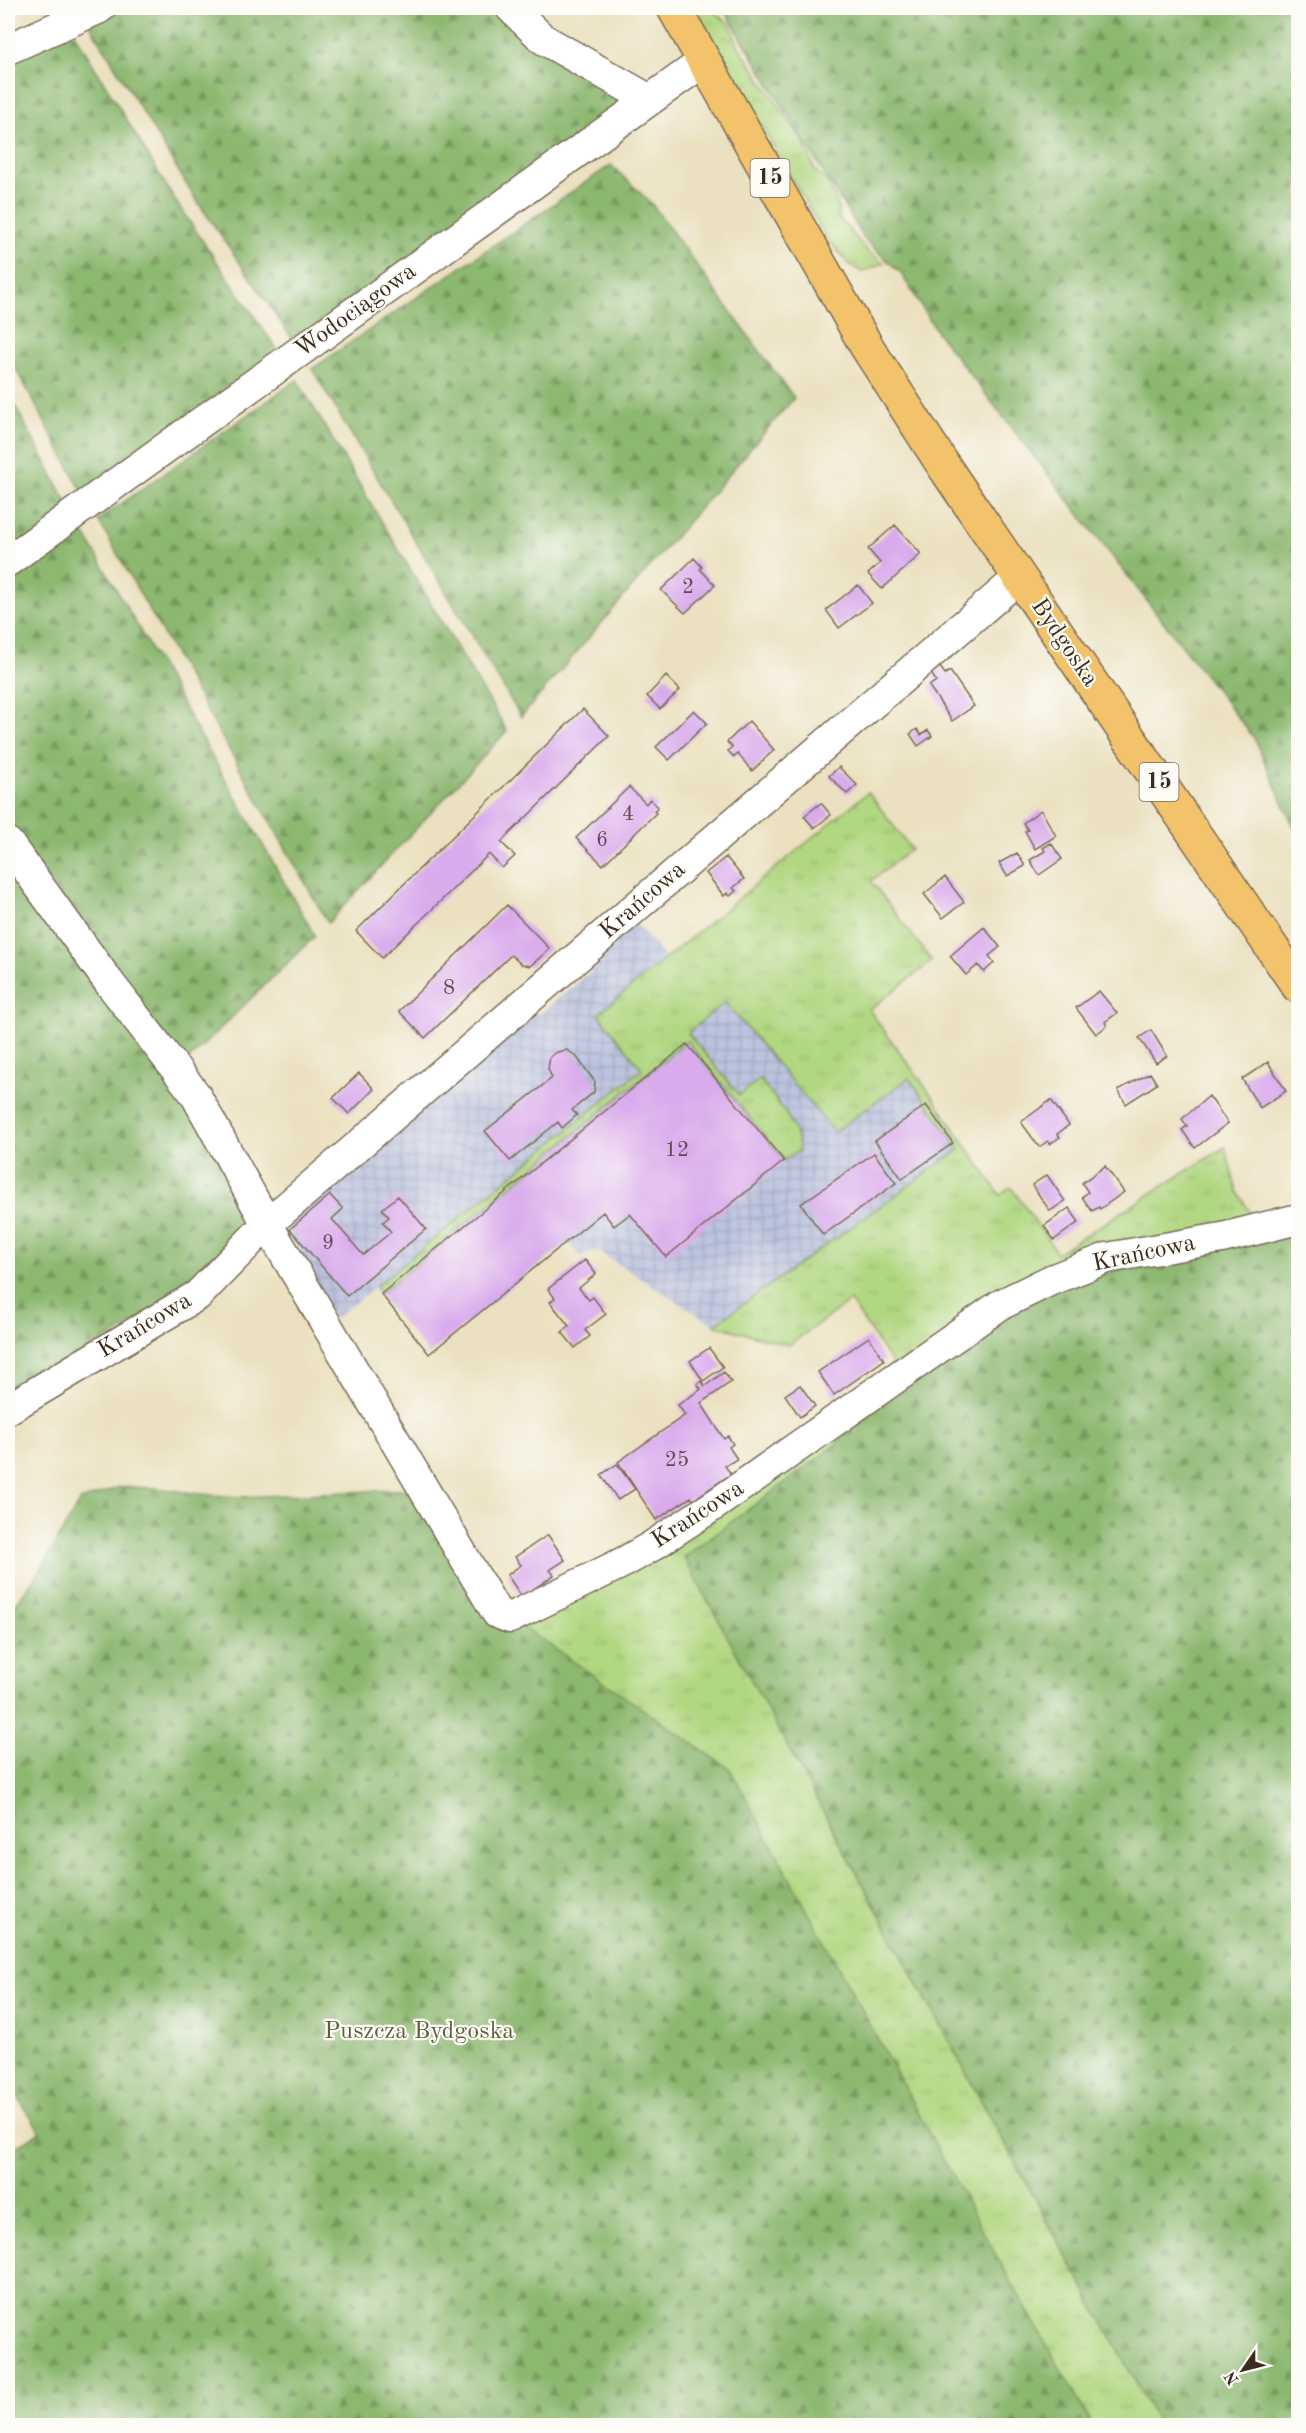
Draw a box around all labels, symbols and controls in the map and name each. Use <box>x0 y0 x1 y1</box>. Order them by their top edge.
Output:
road number: 15 <box>750 159 790 197</box>
street label: Wodociągowa <box>291 259 421 363</box>
house number: 2 <box>682 577 694 598</box>
street label: Bydgoska <box>1026 595 1102 691</box>
road number: 15 <box>1140 763 1178 801</box>
house number: 4 <box>622 804 634 825</box>
house number: 6 <box>596 830 608 851</box>
street label: Krańcowa <box>596 858 690 944</box>
house number: 8 <box>443 978 455 999</box>
house number: 12 <box>665 1140 689 1161</box>
street label: Krańcowa <box>1090 1231 1198 1277</box>
house number: 9 <box>322 1233 334 1254</box>
street label: Krańcowa <box>94 1289 196 1363</box>
house number: 25 <box>665 1450 689 1471</box>
street label: Krańcowa <box>648 1476 748 1554</box>
park label: Puszcza Bydgoska <box>324 2020 514 2044</box>
north arrow <box>1213 2340 1273 2400</box>
text: N <box>1222 2367 1242 2387</box>

